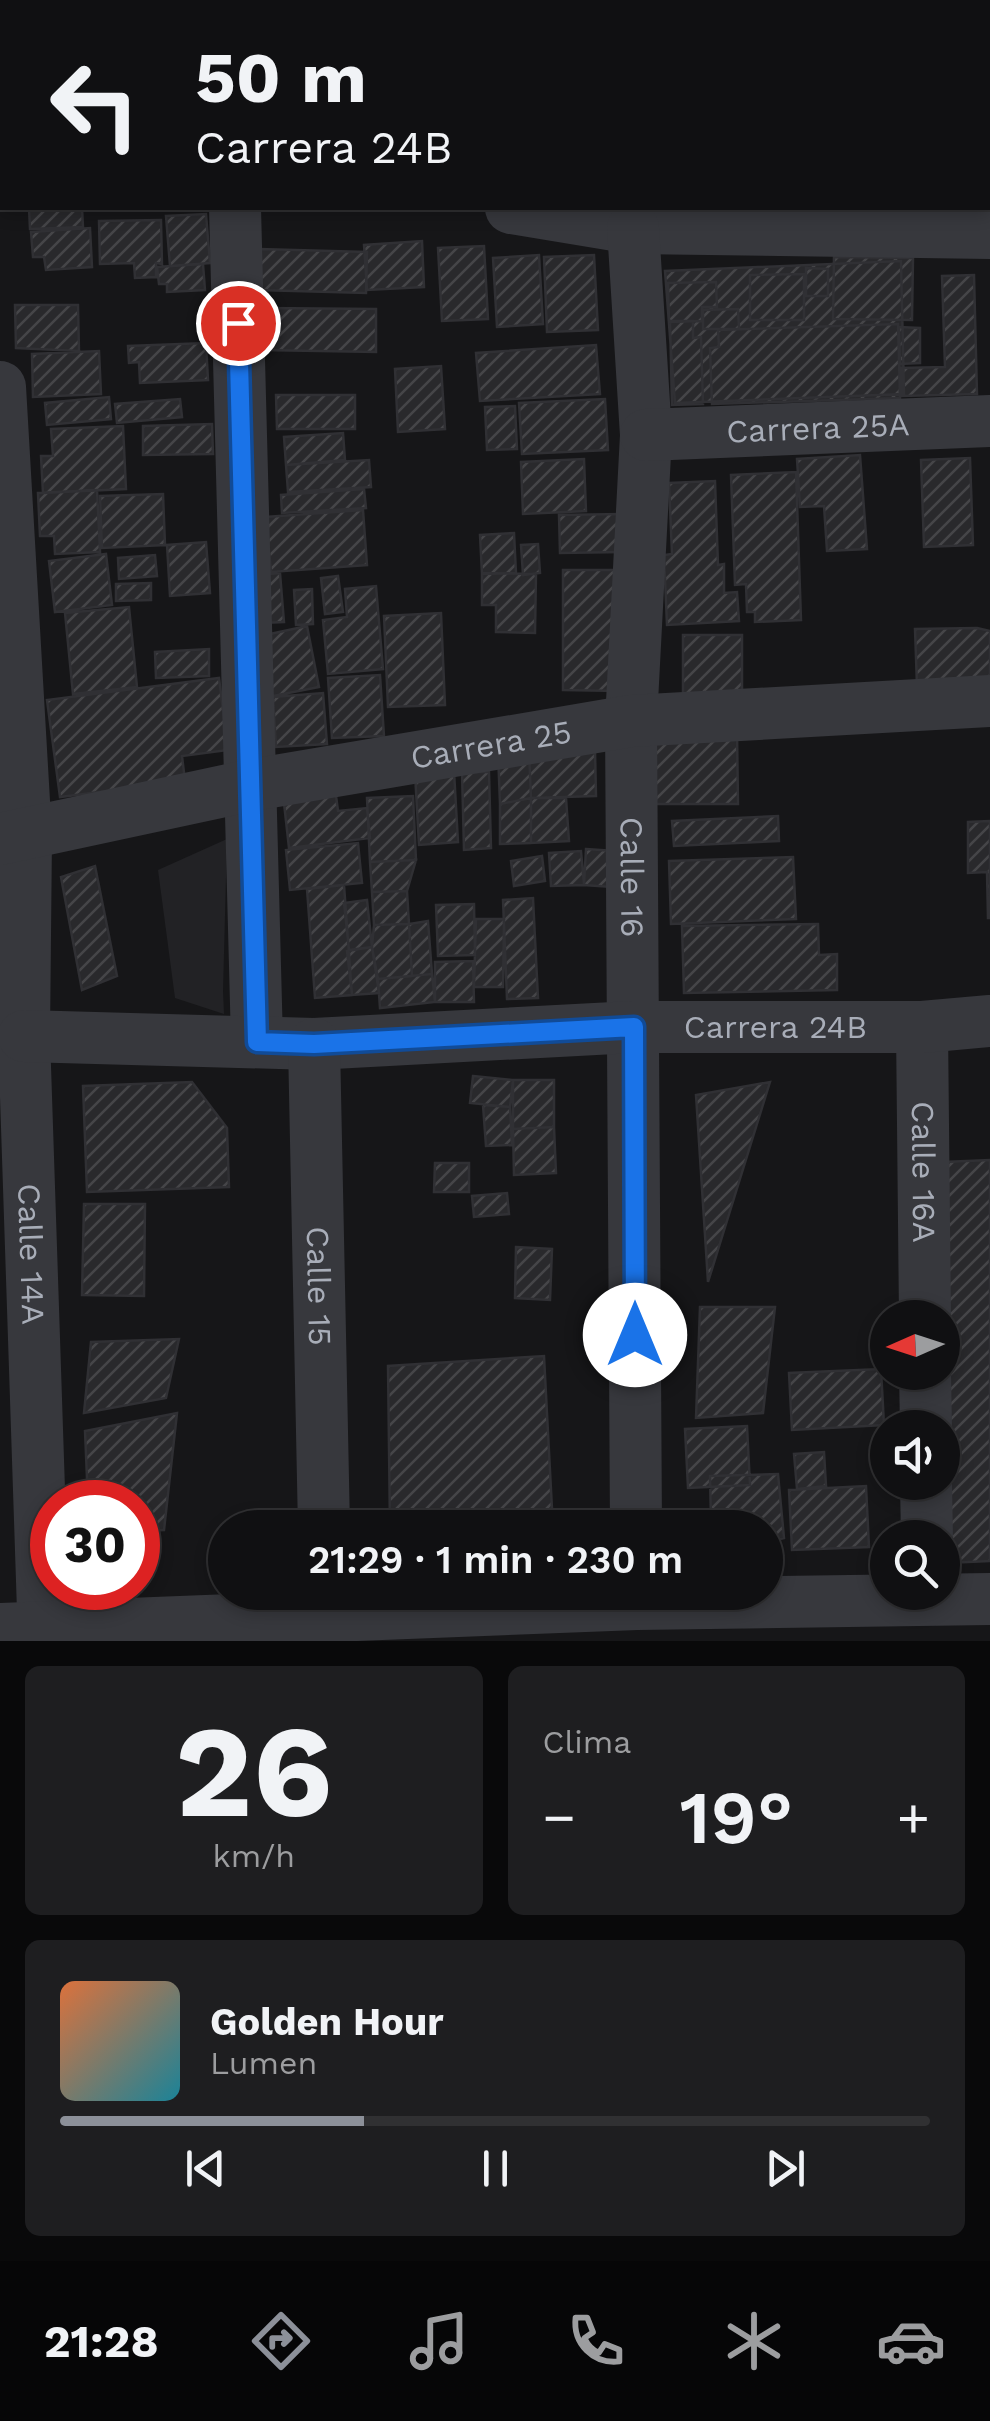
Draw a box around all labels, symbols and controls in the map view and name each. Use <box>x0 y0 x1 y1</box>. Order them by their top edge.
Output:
text: 50 m <box>195 37 367 119</box>
icon: left <box>30 40 160 170</box>
text: Carrera 24B <box>195 121 453 174</box>
pin <box>196 281 281 366</box>
icon: arrive <box>211 296 266 351</box>
street label: Carrera 25A <box>725 405 910 451</box>
street label: Carrera 25 <box>408 712 574 777</box>
street label: Calle 16 <box>613 817 651 938</box>
street label: Carrera 24B <box>684 1008 867 1046</box>
street label: Calle 16A <box>904 1101 943 1243</box>
street label: Calle 14A <box>10 1183 53 1326</box>
street label: Calle 15 <box>299 1226 339 1346</box>
position arrow <box>583 1283 687 1387</box>
north arrow <box>870 1300 960 1390</box>
map controls <box>870 1300 960 1610</box>
button: sound <box>870 1410 960 1500</box>
speed limit sign: 30 <box>30 1480 160 1610</box>
button: search <box>870 1520 960 1610</box>
text: 21:29 · 1 min · 230 m <box>308 1538 683 1582</box>
text: 26 <box>175 1695 333 1848</box>
text: Clima <box>543 1723 631 1761</box>
text: 19° <box>679 1773 793 1861</box>
text: − <box>543 1785 576 1849</box>
text: + <box>897 1785 930 1849</box>
text: km/h <box>213 1837 295 1875</box>
text: Golden Hour <box>210 2000 444 2044</box>
text: Lumen <box>210 2044 317 2082</box>
icon: previous <box>178 2141 233 2196</box>
icon: pause <box>468 2141 523 2196</box>
icon: next <box>758 2141 813 2196</box>
icon: directions <box>246 2306 316 2376</box>
icon: music <box>404 2306 474 2376</box>
icon: phone <box>561 2306 631 2376</box>
icon: climate <box>719 2306 789 2376</box>
icon: car <box>876 2306 946 2376</box>
text: 21:28 <box>44 2315 159 2368</box>

